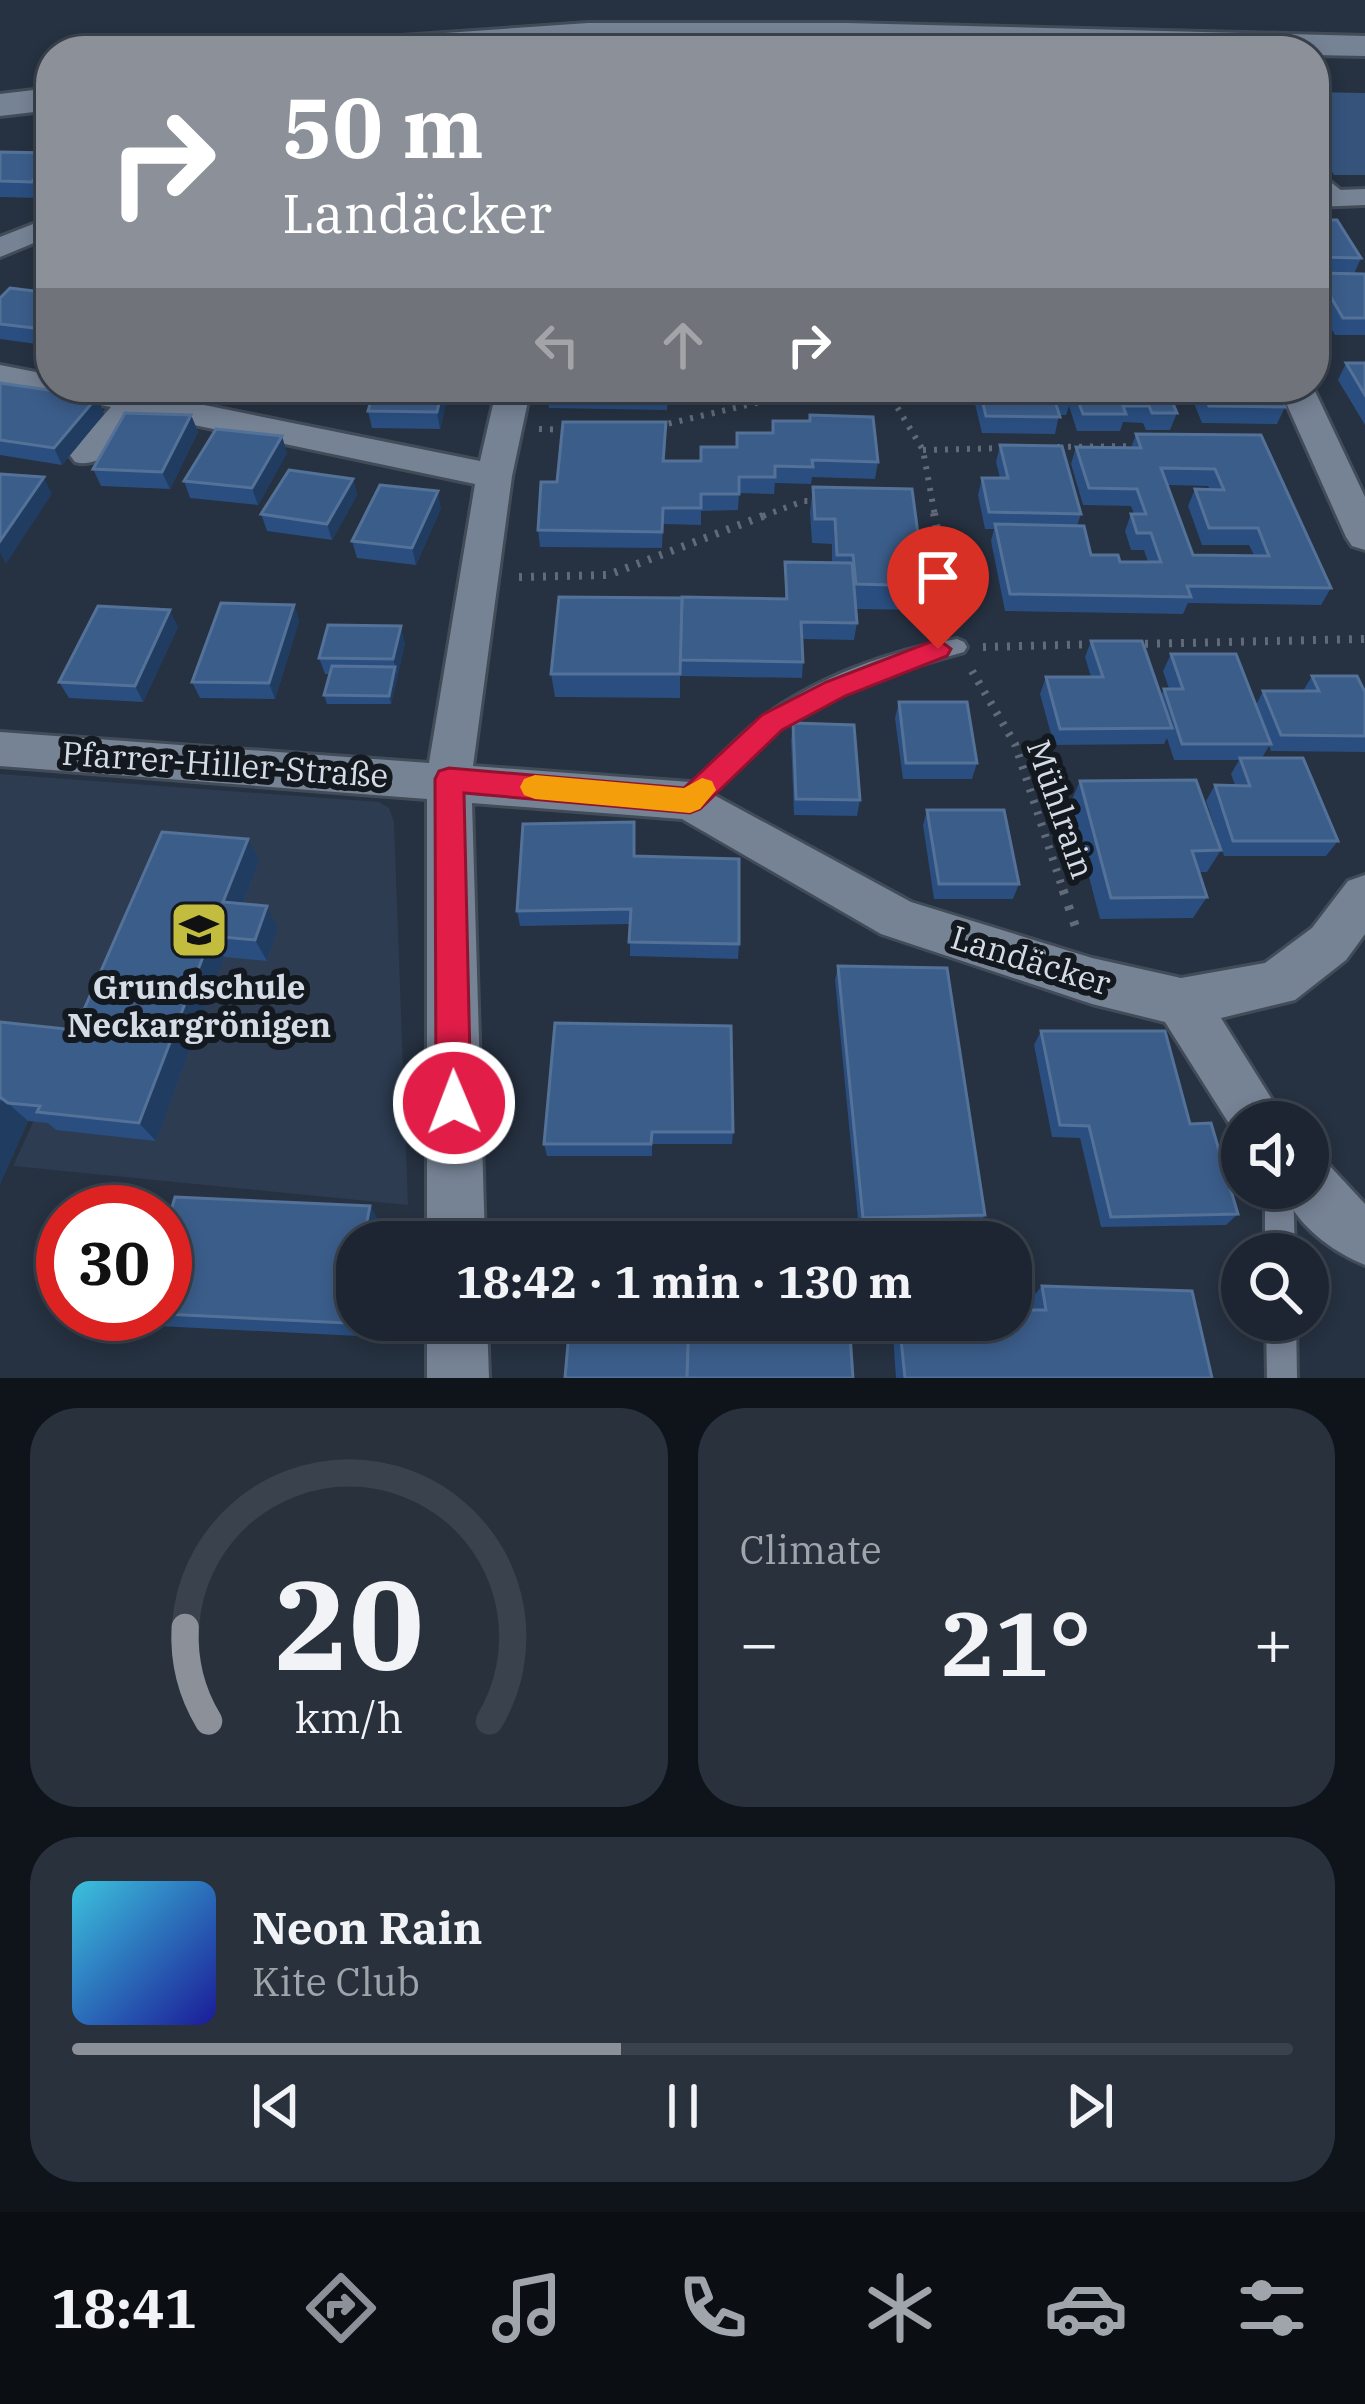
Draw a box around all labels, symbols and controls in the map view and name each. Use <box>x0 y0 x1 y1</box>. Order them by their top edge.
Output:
text: 50 m <box>282 72 484 181</box>
icon: right <box>84 84 240 240</box>
text: Landäcker <box>282 178 552 248</box>
icon: left <box>524 312 590 378</box>
icon: ahead <box>650 312 716 378</box>
icon: right <box>776 312 842 378</box>
pin <box>887 526 989 649</box>
icon: arrive <box>905 544 971 610</box>
street label: Pfarrer-Hiller-Straße <box>60 731 390 796</box>
street label: Mühlrain <box>1018 734 1105 884</box>
school or university icon: Grundschule Neckargrönigen <box>168 899 230 961</box>
street label: Landäcker <box>946 915 1117 1004</box>
place label: Grundschule Neckargrönigen <box>67 965 331 1046</box>
position arrow <box>391 1040 517 1166</box>
map controls <box>1221 1101 1329 1341</box>
button: sound <box>1221 1101 1329 1209</box>
speed limit sign: 30 <box>36 1185 192 1341</box>
button: search <box>1221 1233 1329 1341</box>
text: 18:42 · 1 min · 130 m <box>456 1252 912 1310</box>
text: Climate <box>740 1524 882 1575</box>
text: 20 <box>274 1542 424 1704</box>
text: 21° <box>941 1584 1091 1701</box>
text: − <box>740 1599 779 1685</box>
text: + <box>1253 1599 1293 1685</box>
text: km/h <box>295 1688 403 1744</box>
text: Neon Rain <box>252 1898 482 1956</box>
text: Kite Club <box>252 1956 420 2007</box>
icon: previous <box>243 2073 309 2139</box>
icon: pause <box>650 2073 716 2139</box>
icon: next <box>1057 2073 1123 2139</box>
icon: directions <box>299 2266 383 2350</box>
icon: music <box>485 2266 569 2350</box>
icon: phone <box>671 2266 755 2350</box>
icon: climate <box>858 2266 942 2350</box>
icon: car <box>1044 2266 1128 2350</box>
icon: filters <box>1230 2266 1314 2350</box>
text: 18:41 <box>51 2273 197 2343</box>

